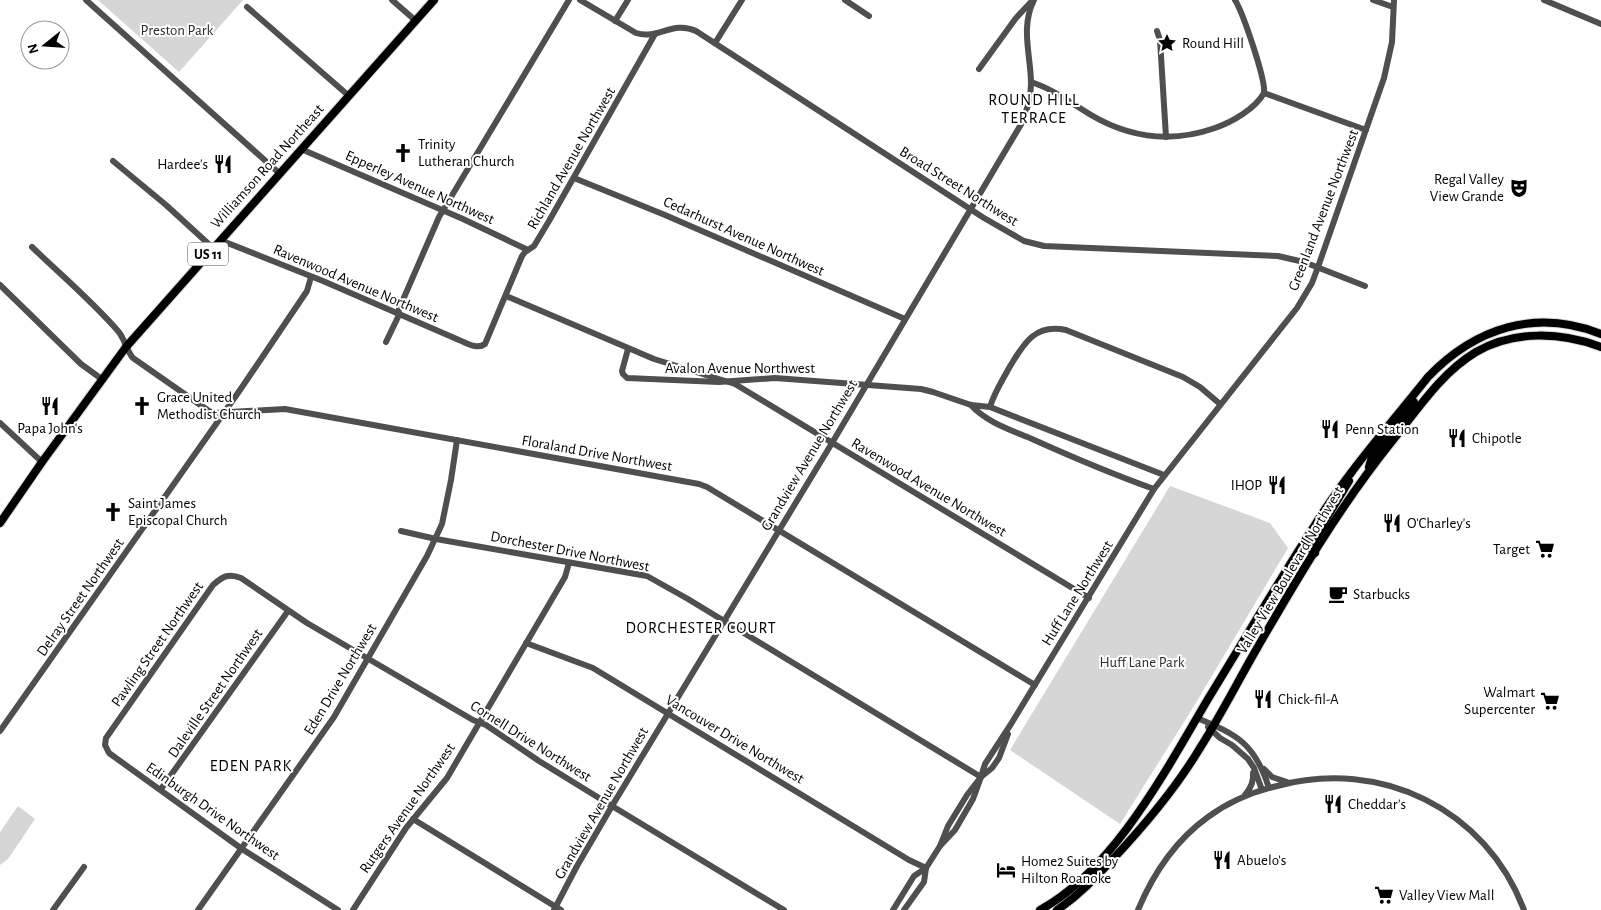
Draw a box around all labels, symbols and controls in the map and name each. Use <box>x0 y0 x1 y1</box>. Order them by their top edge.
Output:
north arrow <box>20 20 70 70</box>
park label: Preston Park <box>141 23 214 38</box>
place icon: Round Hill <box>1156 32 1178 54</box>
place label: Round Hill <box>1182 36 1244 51</box>
text: N <box>25 42 42 55</box>
street label: Richland Avenue Northwest <box>525 84 618 232</box>
district label: ROUND HILL TERRACE <box>988 92 1080 126</box>
street label: Williamson Road Northeast <box>208 101 327 231</box>
street label: Greenland Avenue Northwest <box>1286 127 1361 293</box>
place label: Trinity Lutheran Church <box>418 137 515 169</box>
church icon: Trinity Lutheran Church <box>392 142 414 164</box>
street label: Broad Street Northwest <box>897 144 1021 229</box>
street label: Epperley Avenue Northwest <box>343 148 497 227</box>
restaurant icon: Hardee's <box>212 153 234 175</box>
place label: Hardee's <box>157 157 208 172</box>
place label: Regal Valley View Grande <box>1430 172 1505 204</box>
theatre icon: Regal Valley View Grande <box>1508 177 1530 199</box>
street label: Cedarhurst Avenue Northwest <box>661 194 827 279</box>
road number: US 11 <box>188 242 228 266</box>
street label: Ravenwood Avenue Northwest <box>271 242 441 325</box>
street label: Avalon Avenue Northwest <box>665 361 815 376</box>
street label: Grandview Avenue Northwest <box>758 377 860 533</box>
place label: Grace United Methodist Church <box>157 390 261 422</box>
restaurant icon: Papa John's <box>39 395 61 417</box>
church icon: Grace United Methodist Church <box>131 395 153 417</box>
restaurant icon: Penn Station <box>1319 418 1341 440</box>
place label: Papa John's <box>17 421 83 436</box>
place label: Penn Station <box>1345 422 1419 437</box>
restaurant icon: Chipotle <box>1446 427 1468 449</box>
place label: Chipotle <box>1472 431 1522 446</box>
street label: Floraland Drive Northwest <box>520 433 674 474</box>
street label: Ravenwood Avenue Northwest <box>849 435 1009 540</box>
restaurant icon: IHOP <box>1266 474 1288 496</box>
place label: IHOP <box>1231 478 1262 493</box>
street label: Valley View Boulevard Northwest <box>1234 484 1346 657</box>
place label: Saint James Episcopal Church <box>128 496 227 528</box>
church icon: Saint James Episcopal Church <box>102 501 124 523</box>
restaurant icon: O'Charley's <box>1381 512 1403 534</box>
place label: O'Charley's <box>1407 516 1471 531</box>
street label: Dorchester Drive Northwest <box>489 529 651 574</box>
street label: Delray Street Northwest <box>34 536 127 659</box>
street label: Huff Lane Northwest <box>1039 538 1116 648</box>
supermarket icon: Target <box>1534 538 1556 560</box>
place label: Target <box>1493 542 1530 557</box>
street label: Pawling Street Northwest <box>109 579 206 709</box>
cafe icon: Starbucks <box>1327 583 1349 605</box>
place label: Starbucks <box>1353 587 1410 602</box>
district label: DORCHESTER COURT <box>625 620 777 636</box>
street label: Eden Drive Northwest <box>301 621 380 737</box>
street label: Daleville Street Northwest <box>165 626 266 760</box>
park label: Huff Lane Park <box>1099 655 1185 670</box>
place label: Walmart Supercenter <box>1464 685 1535 717</box>
restaurant icon: Chick-fil-A <box>1252 688 1274 710</box>
supermarket icon: Walmart Supercenter <box>1539 690 1561 712</box>
street label: Vancouver Drive Northwest <box>663 692 807 787</box>
place label: Chick-fil-A <box>1278 692 1339 707</box>
street label: Cornell Drive Northwest <box>468 698 594 785</box>
street label: Grandview Avenue Northwest <box>552 724 651 882</box>
street label: Rutgers Avenue Northwest <box>357 740 458 876</box>
district label: EDEN PARK <box>210 758 292 774</box>
street label: Edinburgh Drive Northwest <box>143 760 282 863</box>
restaurant icon: Cheddar's <box>1322 793 1344 815</box>
place label: Cheddar's <box>1348 797 1406 812</box>
restaurant icon: Abuelo's <box>1211 849 1233 871</box>
place label: Abuelo's <box>1237 853 1286 868</box>
place label: Home2 Suites by Hilton Roanoke <box>1021 854 1119 886</box>
hotel icon: Home2 Suites by Hilton Roanoke <box>995 859 1017 881</box>
supermarket icon: Valley View Mall <box>1373 884 1395 906</box>
place label: Valley View Mall <box>1399 888 1494 903</box>

